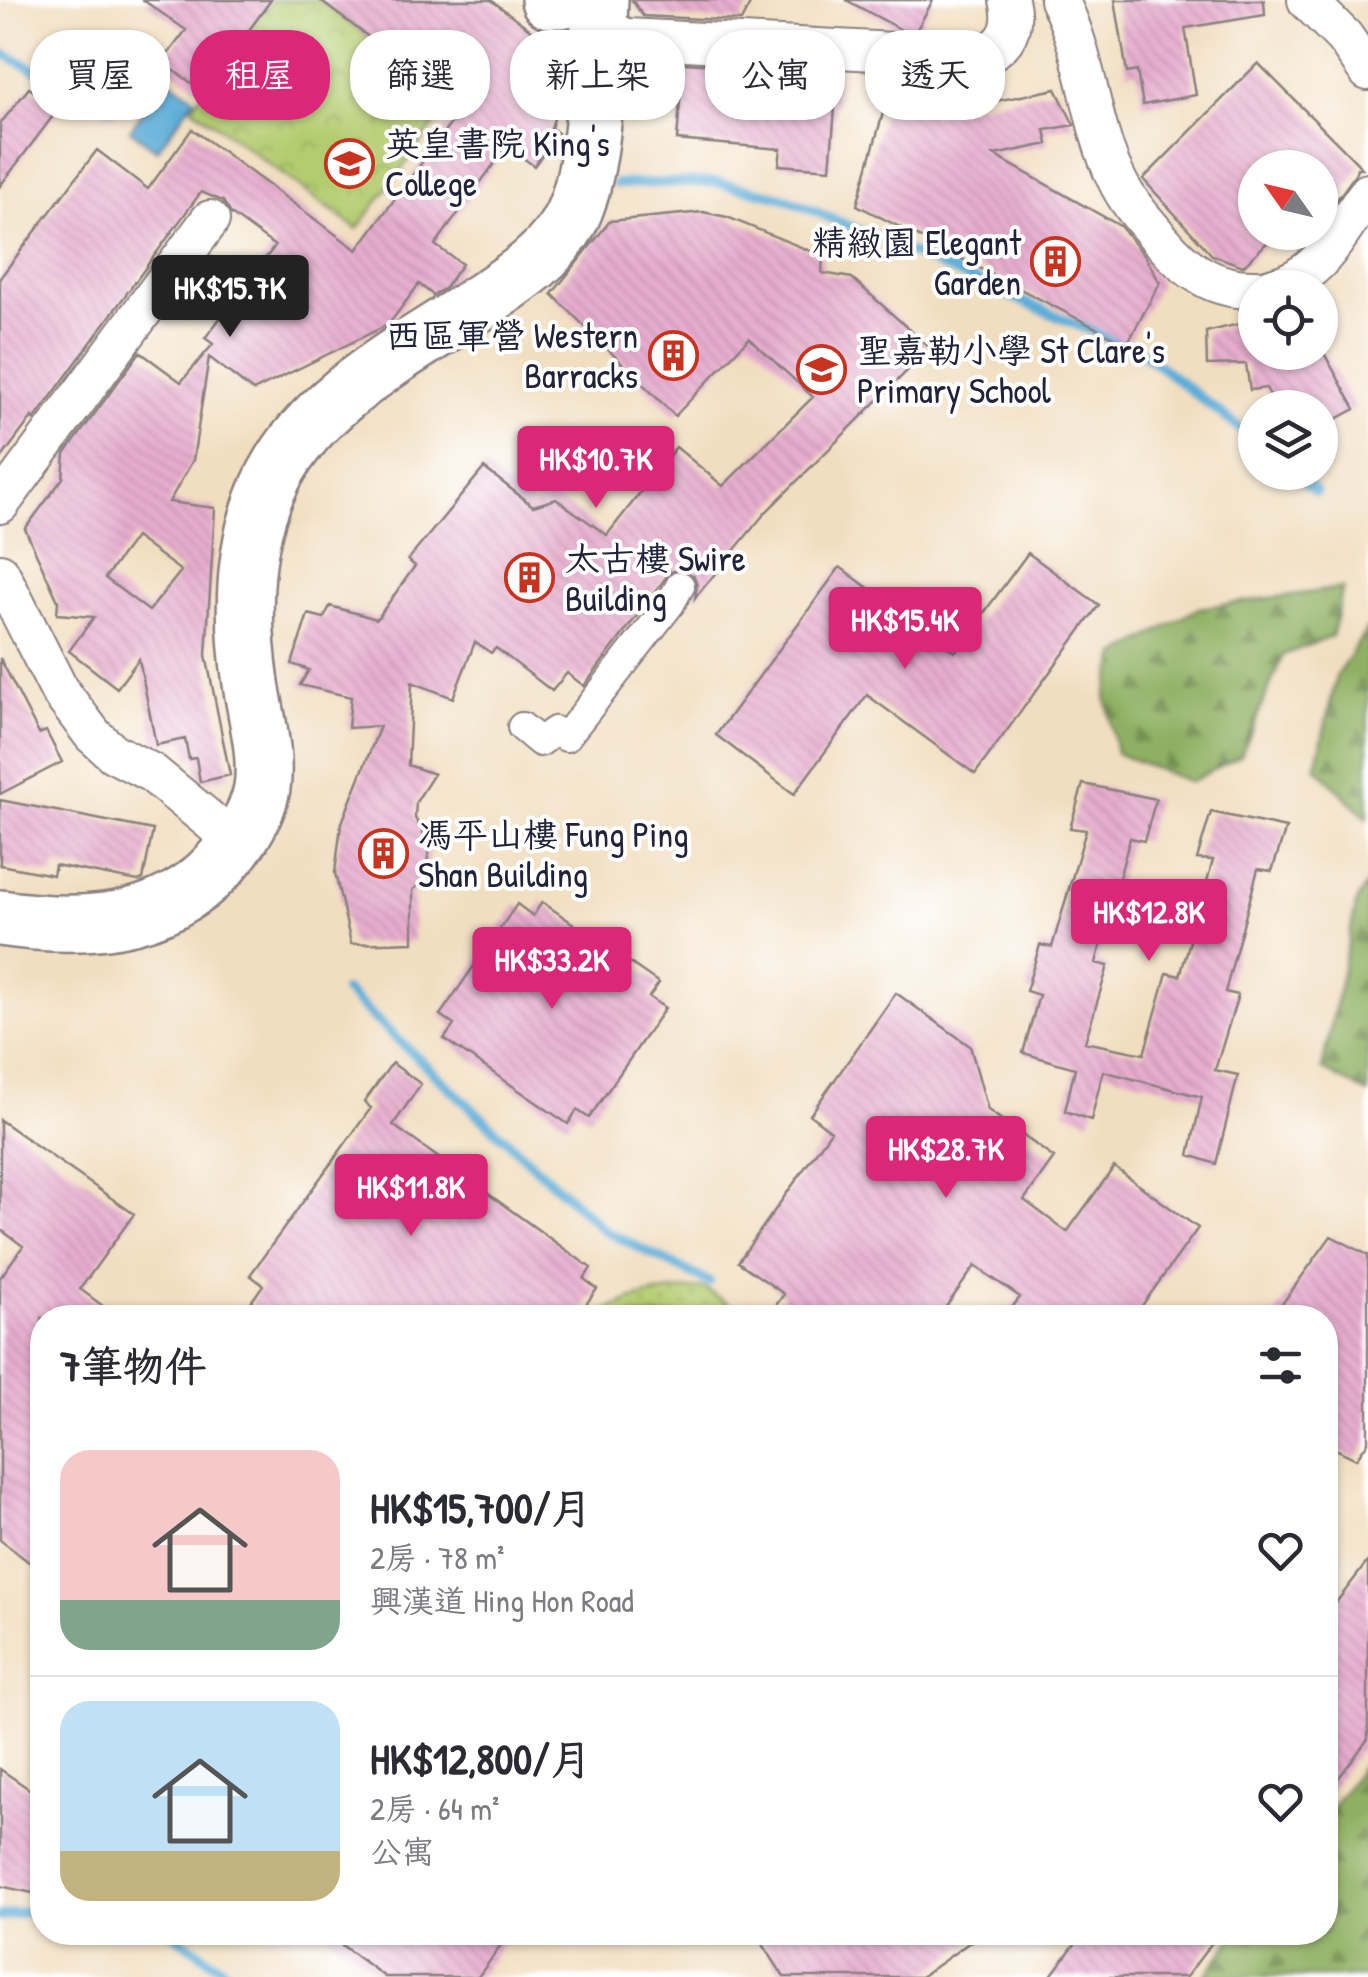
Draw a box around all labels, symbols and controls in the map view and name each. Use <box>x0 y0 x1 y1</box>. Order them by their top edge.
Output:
chip: 買屋 <box>30 30 170 120</box>
chip: 租屋 <box>190 30 330 120</box>
chip: 篩選 <box>350 30 490 120</box>
chip: 新上架 <box>510 30 685 120</box>
chip: 公寓 <box>705 30 845 120</box>
chip: 透天 <box>865 30 1005 120</box>
place label: 英皇書院 King's College <box>385 120 610 207</box>
school or university icon: 英皇書院 King's College <box>324 137 376 189</box>
north arrow <box>1238 150 1338 250</box>
map controls <box>1238 150 1338 490</box>
place label: 精緻園 Elegant Garden <box>812 219 1022 306</box>
building icon: 精緻園 Elegant Garden <box>1030 236 1082 288</box>
pin: HK$15.7K <box>127 255 333 340</box>
text: HK$15.7K <box>174 266 286 309</box>
button: locate <box>1238 270 1338 370</box>
place label: 西區軍營 Western Barracks <box>386 312 638 399</box>
place label: 聖嘉勒小學 St Clare's Primary School <box>857 327 1165 414</box>
building icon: 西區軍營 Western Barracks <box>647 329 699 381</box>
school or university icon: 聖嘉勒小學 St Clare's Primary School <box>796 344 848 396</box>
button: layers <box>1238 390 1338 490</box>
pin: HK$10.7K <box>493 426 699 511</box>
text: HK$10.7K <box>539 437 653 480</box>
place label: 太古樓 Swire Building <box>565 535 746 622</box>
building icon: 太古樓 Swire Building <box>504 552 556 604</box>
pin: HK$15.4K <box>802 587 1008 672</box>
text: HK$15.4K <box>851 598 959 641</box>
place label: 馮平山樓 Fung Ping Shan Building <box>418 811 689 898</box>
building icon: 馮平山樓 Fung Ping Shan Building <box>357 828 409 880</box>
pin: HK$12.8K <box>1046 879 1252 964</box>
text: HK$12.8K <box>1093 890 1205 933</box>
pin: HK$33.2K <box>449 927 655 1012</box>
text: HK$33.2K <box>494 938 610 981</box>
pin: HK$28.7K <box>843 1116 1049 1201</box>
text: HK$28.7K <box>888 1127 1004 1170</box>
pin: HK$11.8K <box>308 1154 514 1239</box>
text: HK$11.8K <box>357 1165 465 1208</box>
text: 7筆物件 <box>60 1337 207 1394</box>
icon: filters <box>1253 1338 1308 1393</box>
text: HK$15,700/月 <box>370 1479 593 1536</box>
icon: home <box>140 1490 260 1610</box>
icon: heart <box>1253 1523 1308 1578</box>
text: 2房 · 78 m² <box>370 1536 504 1579</box>
text: 興漢道 Hing Hon Road <box>370 1579 634 1622</box>
text: HK$12,800/月 <box>370 1730 592 1787</box>
icon: home <box>140 1741 260 1861</box>
icon: heart <box>1253 1774 1308 1829</box>
text: 2房 · 64 m² <box>370 1787 499 1830</box>
text: 公寓 <box>370 1830 434 1873</box>

